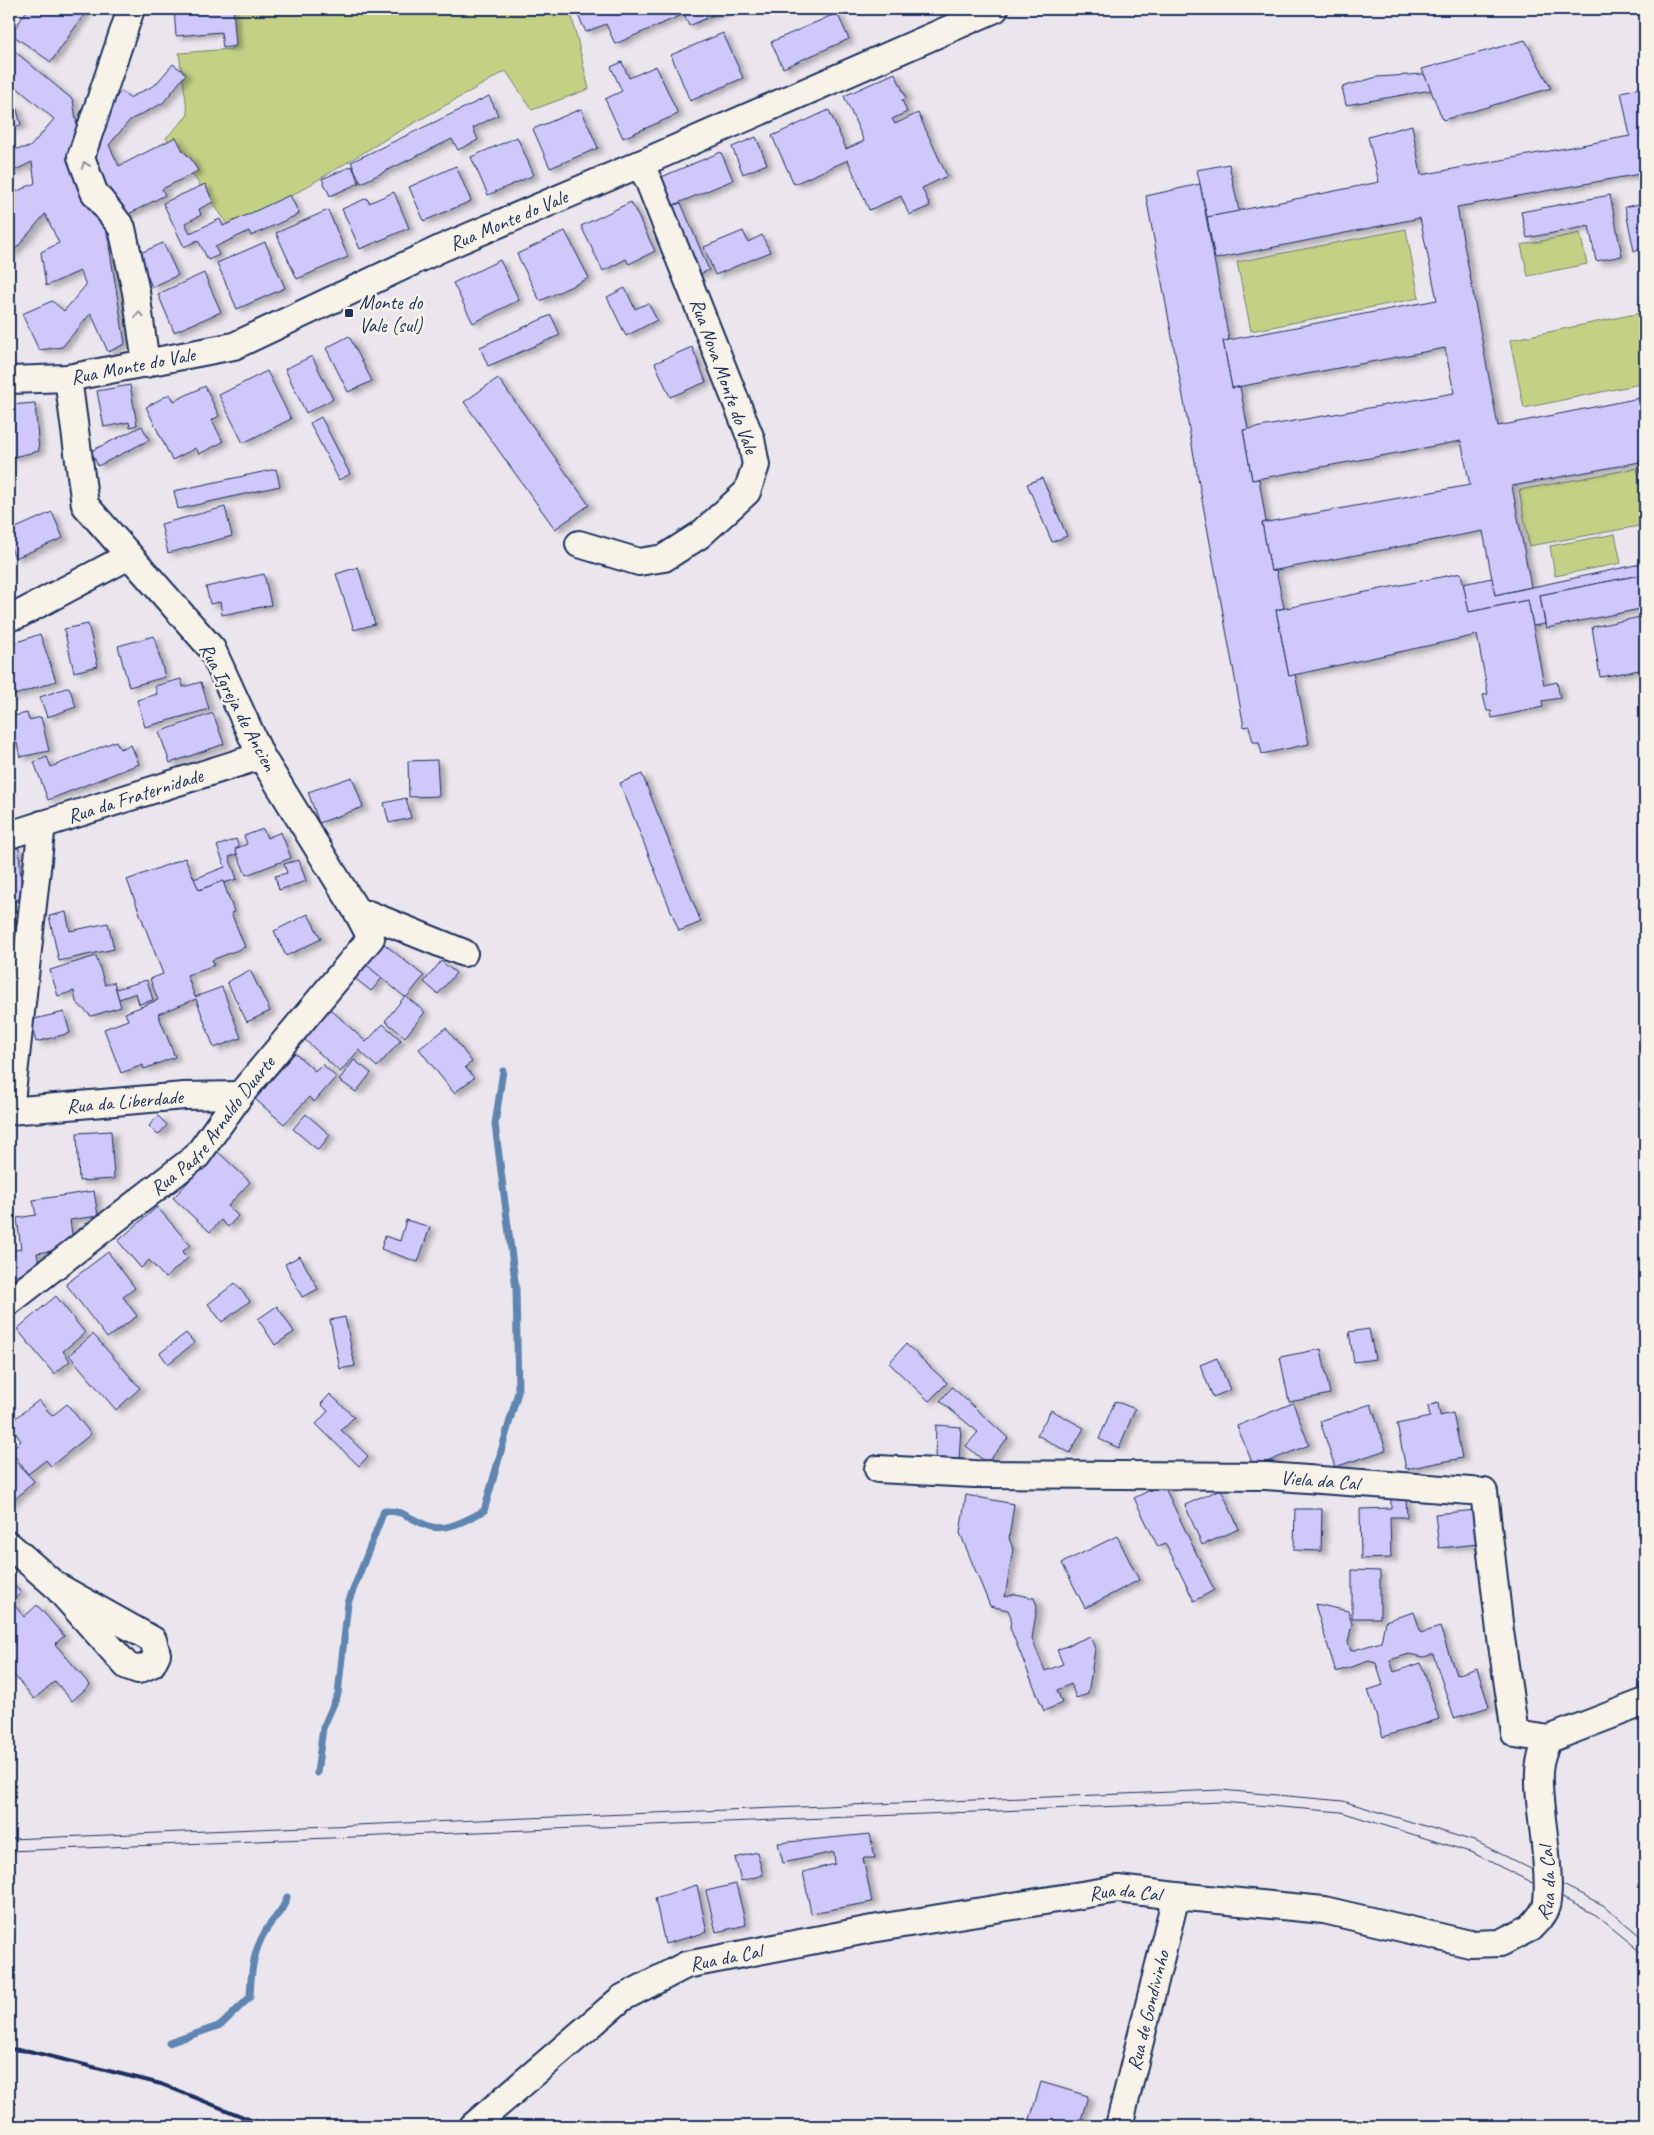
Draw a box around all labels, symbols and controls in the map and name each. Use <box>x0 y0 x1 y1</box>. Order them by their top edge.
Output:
one-way arrow <box>81 162 91 170</box>
street label: Rua Monte do Vale <box>445 183 572 256</box>
place label: Monte do Vale (sul) <box>359 290 423 338</box>
street label: Rua Nova Monte do Vale <box>684 295 764 459</box>
marker: Monte do Vale (sul) <box>343 307 355 319</box>
one-way arrow <box>134 311 145 319</box>
street label: Rua Monte do Vale <box>69 341 198 390</box>
street label: Rua Igreja de Ancien <box>194 639 283 776</box>
street label: Rua da Fraternidade <box>64 762 207 828</box>
street label: Rua Padre Arnaldo Duarte <box>145 1049 281 1200</box>
street label: Rua da Liberdade <box>65 1084 185 1119</box>
street label: Viela da Cal <box>1279 1465 1364 1496</box>
street label: Rua da Cal <box>1529 1841 1560 1924</box>
street label: Rua da Cal <box>1087 1877 1166 1907</box>
street label: Rua da Cal <box>688 1937 768 1976</box>
street label: Rua de Gondivinho <box>1121 1947 1175 2073</box>

